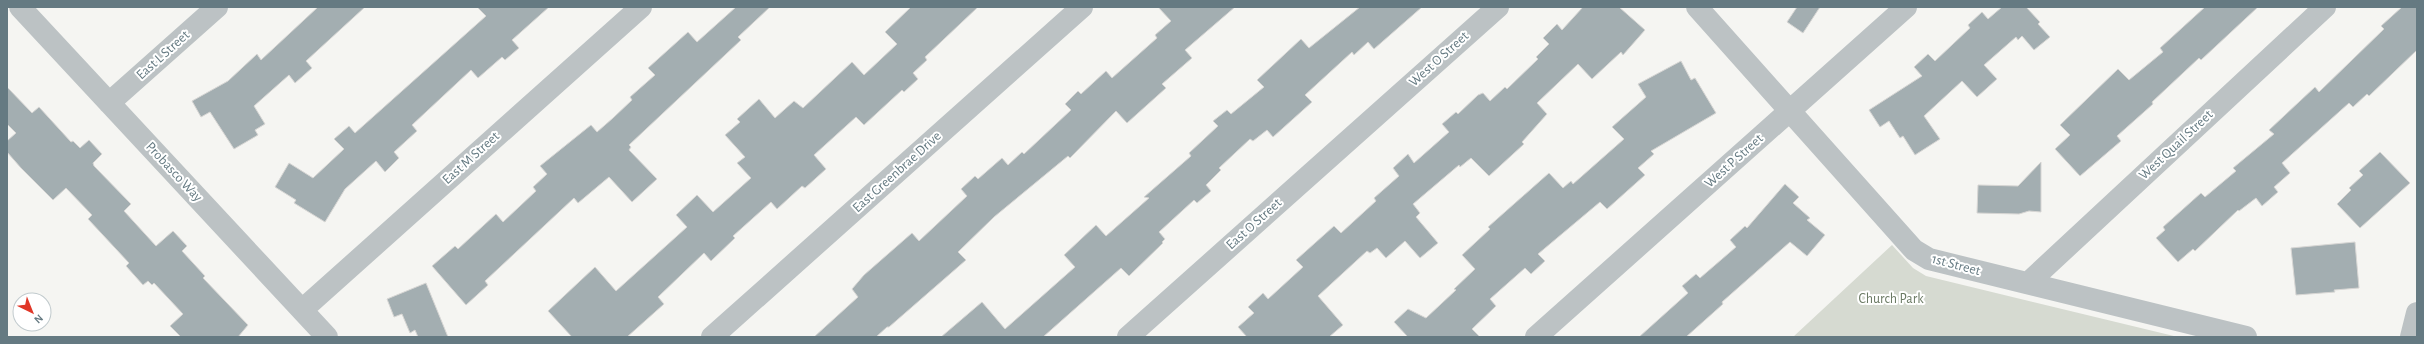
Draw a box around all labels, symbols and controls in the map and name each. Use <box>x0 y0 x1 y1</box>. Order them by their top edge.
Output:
street label: East L Street <box>134 27 193 82</box>
street label: West O Street <box>1407 29 1472 89</box>
street label: West Quail Street <box>2136 107 2216 183</box>
street label: East M Street <box>440 129 503 187</box>
street label: East Greenbrae Drive <box>850 129 944 215</box>
street label: West P Street <box>1702 131 1766 191</box>
street label: Probasco Way <box>143 139 205 205</box>
street label: East O Street <box>1224 195 1285 252</box>
street label: 1st Street <box>1930 252 1982 278</box>
north arrow <box>12 292 52 332</box>
park label: Church Park <box>1858 292 1924 306</box>
text: N <box>32 312 45 326</box>

